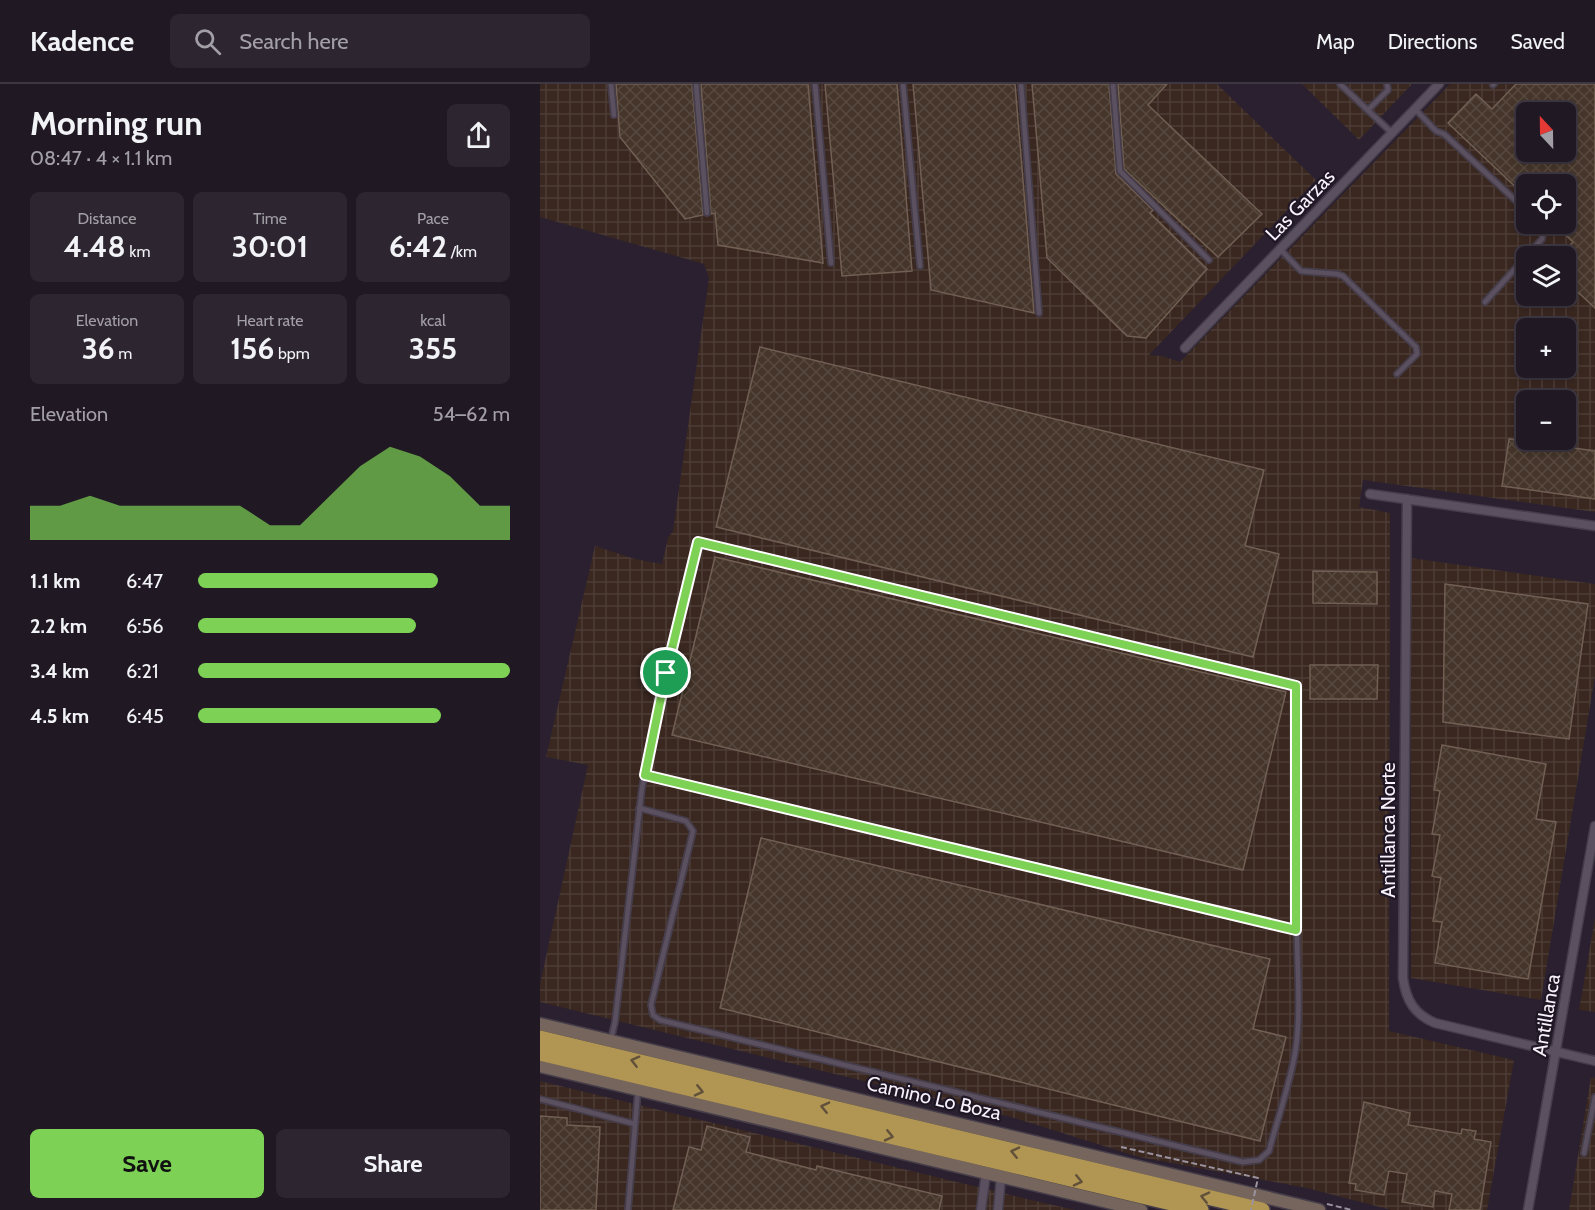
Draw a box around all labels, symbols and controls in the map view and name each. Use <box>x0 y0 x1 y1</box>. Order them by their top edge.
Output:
search box <box>170 14 590 68</box>
text: Kadence <box>30 24 134 58</box>
icon: search <box>191 25 224 58</box>
text: Search here <box>239 28 349 55</box>
text: Map <box>1316 29 1355 54</box>
text: Directions <box>1388 29 1477 54</box>
text: Saved <box>1510 29 1565 54</box>
north arrow <box>1516 102 1576 162</box>
map controls <box>1516 102 1576 450</box>
text: Morning run <box>30 103 202 143</box>
button: share <box>447 104 510 167</box>
text: 08:47 · 4 × 1.1 km <box>30 146 172 170</box>
street label: Las Garzas <box>1260 165 1340 245</box>
button: locate <box>1516 174 1576 234</box>
text: Distance <box>78 209 136 228</box>
text: Time <box>253 209 287 228</box>
text: Pace <box>417 209 449 228</box>
text: 4.48 <box>64 228 126 265</box>
text: 30:01 <box>232 228 308 265</box>
text: 6:42 <box>389 228 447 265</box>
text: km <box>126 242 150 261</box>
text: /km <box>447 242 477 261</box>
button: layers <box>1516 246 1576 306</box>
text: Elevation <box>76 311 138 330</box>
text: Heart rate <box>237 311 303 330</box>
text: kcal <box>420 311 446 330</box>
button: + <box>1516 318 1576 378</box>
text: 36 <box>82 330 115 367</box>
text: 156 <box>230 330 274 367</box>
text: 355 <box>409 330 457 367</box>
text: m <box>115 344 132 363</box>
text: bpm <box>274 344 310 363</box>
button: − <box>1516 390 1576 450</box>
text: Elevation <box>30 402 108 426</box>
text: 54–62 m <box>433 402 510 426</box>
text: 1.1 km <box>30 569 80 593</box>
text: 6:47 <box>126 569 163 593</box>
text: 2.2 km <box>30 614 87 638</box>
text: 6:56 <box>126 614 164 638</box>
pin <box>640 647 691 698</box>
icon: arrive <box>649 656 682 689</box>
text: 3.4 km <box>30 659 89 683</box>
text: 6:21 <box>126 659 159 683</box>
text: 4.5 km <box>30 704 89 728</box>
text: 6:45 <box>126 704 164 728</box>
street label: Antillanca Norte <box>1376 762 1400 898</box>
street label: Antillanca <box>1527 972 1565 1058</box>
one-way arrow <box>631 1056 641 1069</box>
street label: Camino Lo Boza <box>864 1071 1004 1125</box>
one-way arrow <box>694 1083 704 1096</box>
one-way arrow <box>820 1101 830 1114</box>
one-way arrow <box>883 1128 893 1141</box>
button: Save <box>30 1129 264 1198</box>
button: Share <box>276 1129 510 1198</box>
one-way arrow <box>1010 1146 1020 1159</box>
one-way arrow <box>1073 1173 1083 1186</box>
one-way arrow <box>1200 1191 1210 1204</box>

